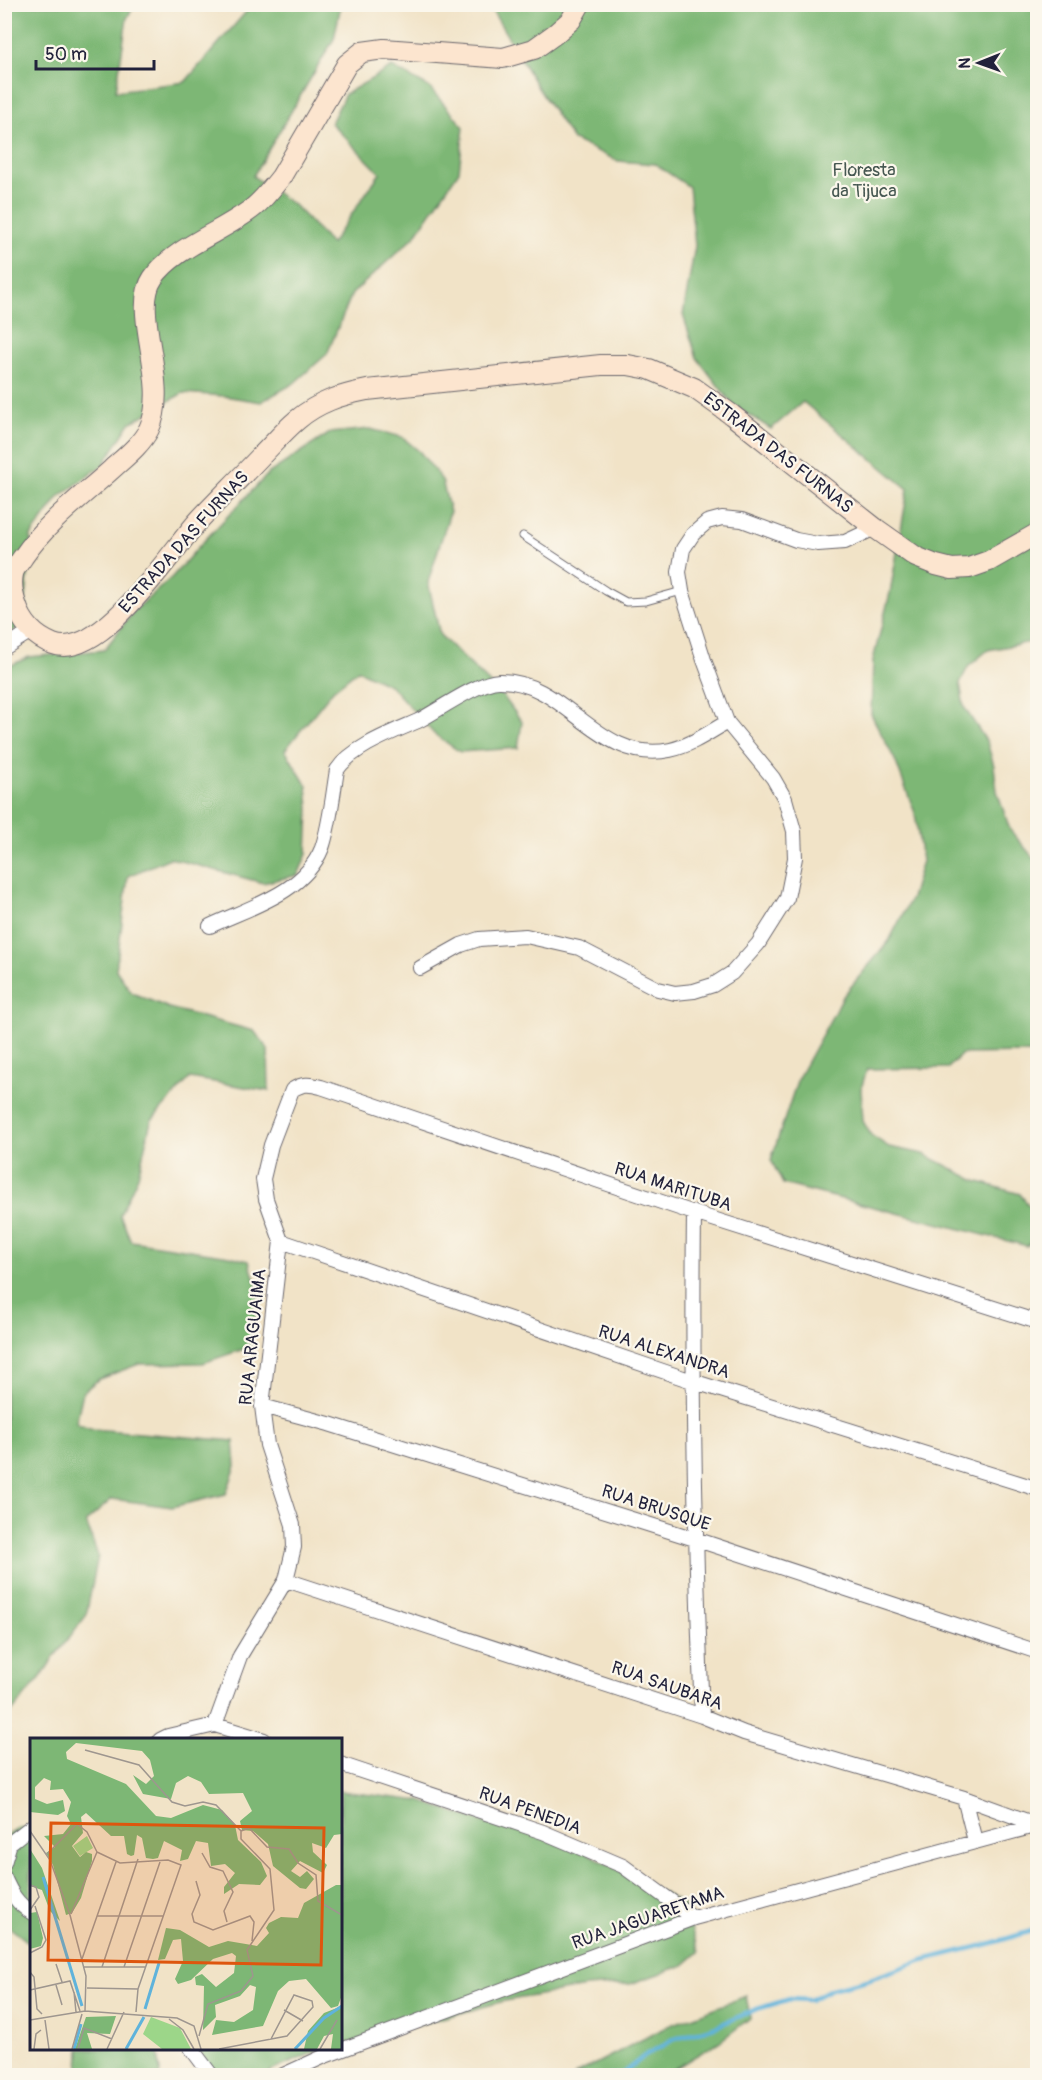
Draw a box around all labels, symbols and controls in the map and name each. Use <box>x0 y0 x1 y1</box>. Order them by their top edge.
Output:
scale bar <box>36 33 154 71</box>
north arrow <box>949 33 1009 93</box>
text: 50 m <box>45 43 87 66</box>
text: N <box>955 57 975 69</box>
park label: Floresta da Tijuca <box>832 159 897 203</box>
street label: ESTRADA DAS FURNAS <box>699 387 857 519</box>
street label: ESTRADA DAS FURNAS <box>114 466 254 618</box>
street label: RUA MARITUBA <box>612 1157 735 1217</box>
street label: RUA ARAGUAIMA <box>234 1267 272 1406</box>
street label: RUA ALEXANDRA <box>595 1320 733 1384</box>
street label: RUA BRUSQUE <box>599 1480 713 1536</box>
street label: RUA SAUBARA <box>608 1656 726 1716</box>
inset map <box>30 1738 342 2050</box>
street label: RUA PENEDIA <box>476 1782 585 1840</box>
street label: RUA JAGUARETAMA <box>569 1881 727 1955</box>

